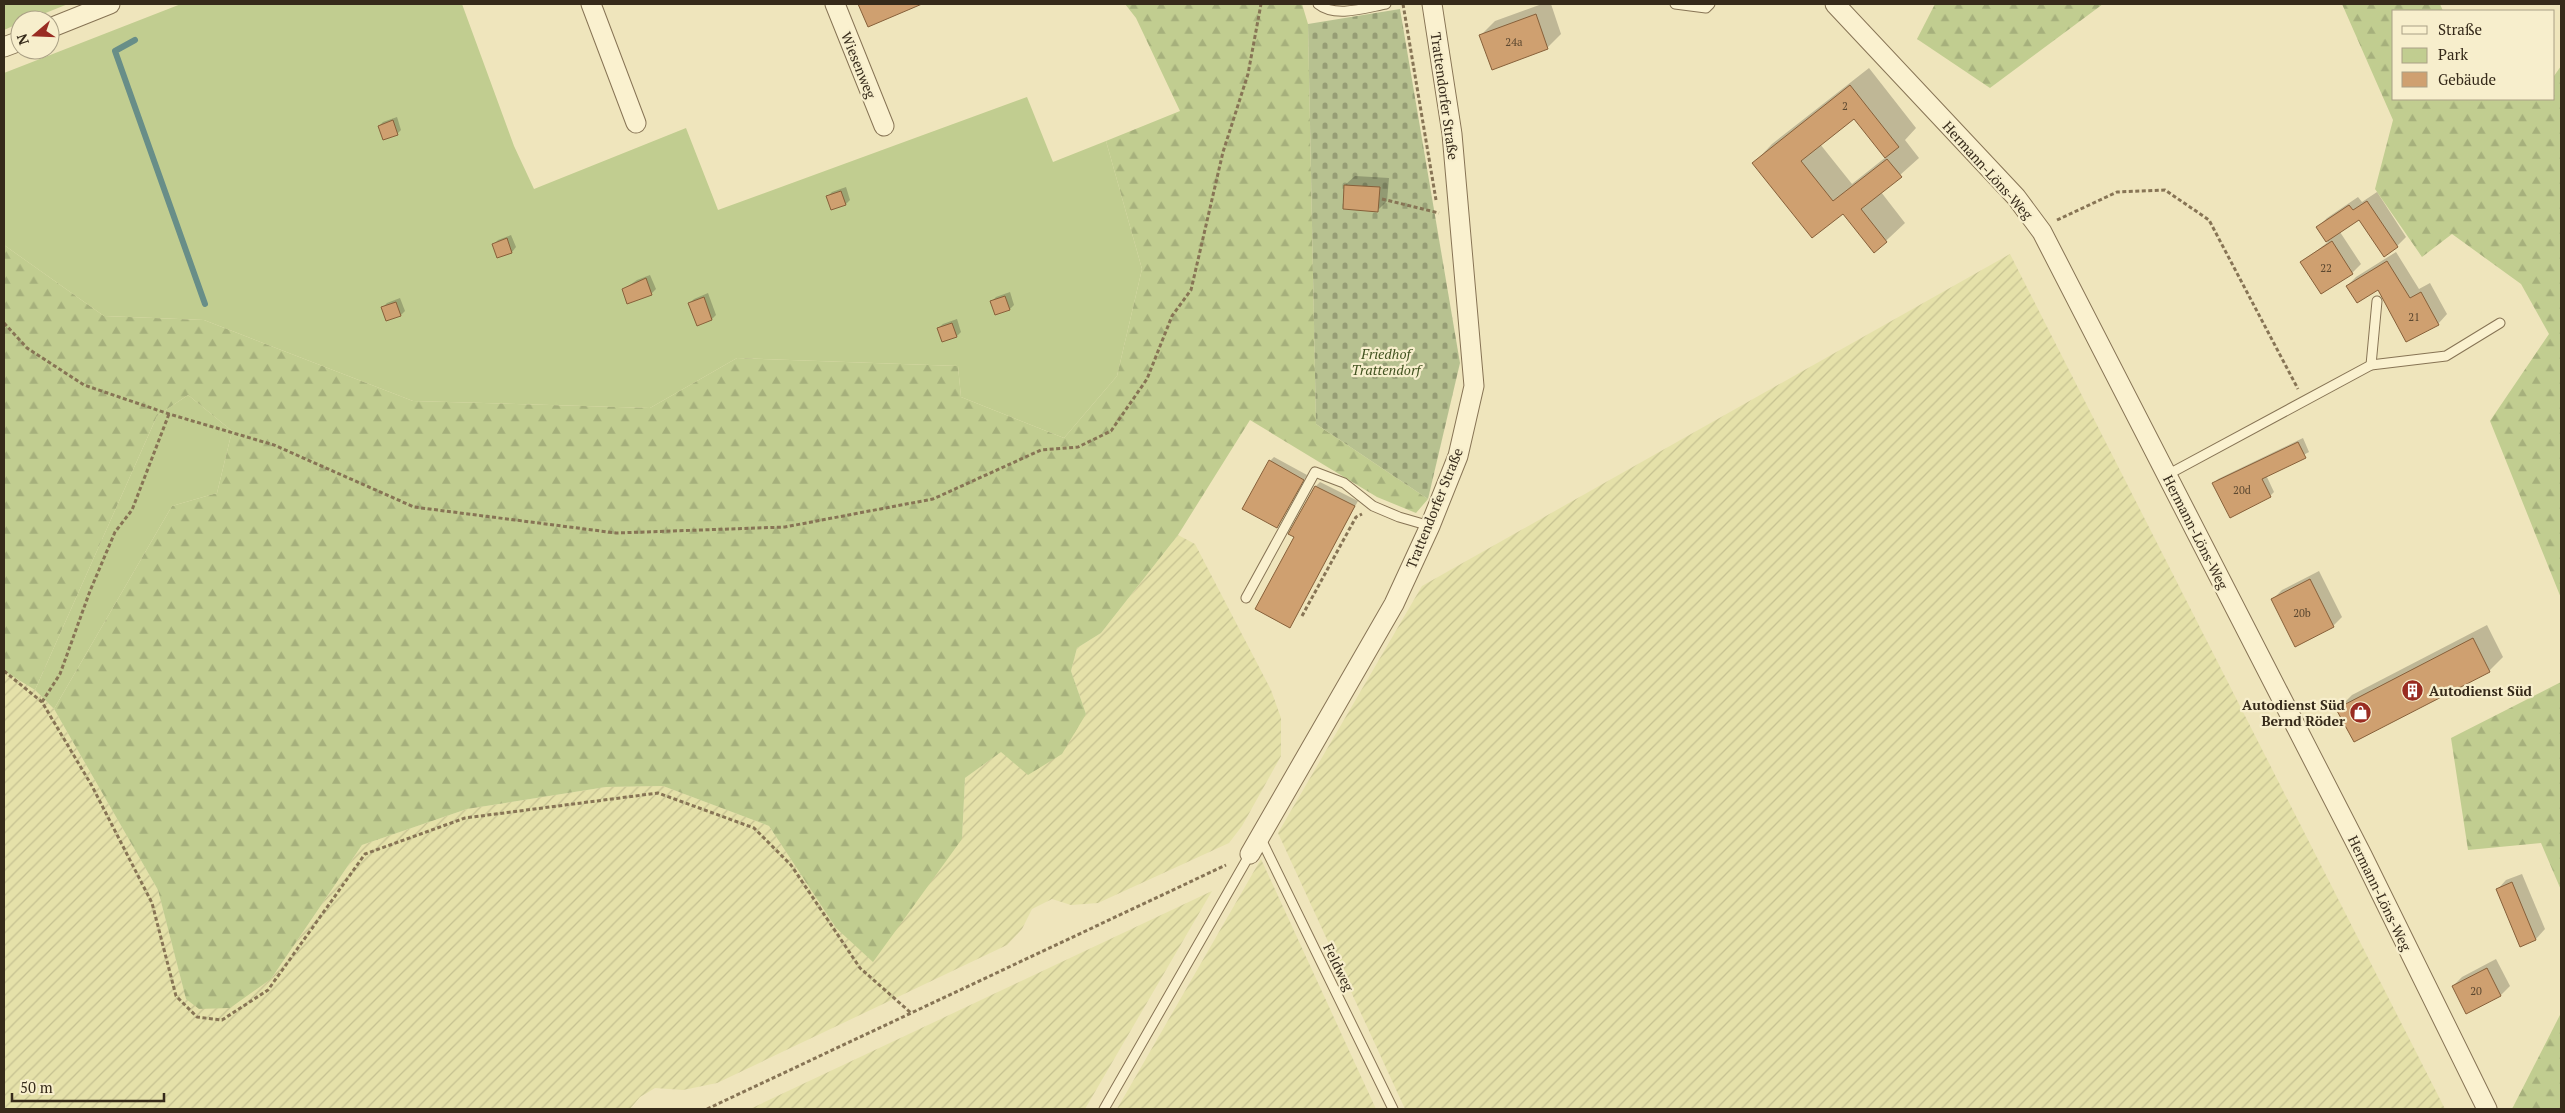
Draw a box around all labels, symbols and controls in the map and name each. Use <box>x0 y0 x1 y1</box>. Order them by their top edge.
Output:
north arrow <box>10 10 60 60</box>
legend <box>2392 10 2555 100</box>
text: Straße <box>2438 19 2482 39</box>
street label: Wiesenweg <box>837 29 881 102</box>
text: N <box>11 31 33 48</box>
street label: Trattendorfer Straße <box>1427 31 1463 161</box>
house number: 24a <box>1505 35 1523 49</box>
text: Park <box>2438 44 2468 64</box>
text: Gebäude <box>2438 69 2496 89</box>
house number: 2 <box>1842 99 1848 113</box>
street label: Hermann-Löns-Weg <box>1939 117 2038 224</box>
house number: 22 <box>2320 261 2332 275</box>
house number: 21 <box>2408 310 2420 324</box>
park label: Friedhof Trattendorf <box>1352 344 1423 379</box>
street label: Trattendorfer Straße <box>1401 445 1467 571</box>
street label: Hermann-Löns-Weg <box>2159 472 2233 593</box>
house number: 20d <box>2233 483 2251 497</box>
house number: 20b <box>2293 606 2311 620</box>
building icon: Autodienst Süd <box>2401 678 2425 702</box>
place label: Autodienst Süd <box>2429 681 2533 700</box>
place label: Autodienst Süd Bernd Röder <box>2242 695 2346 730</box>
shop icon: Autodienst Süd Bernd Röder <box>2349 700 2373 724</box>
street label: Hermann-Löns-Weg <box>2344 832 2416 954</box>
street label: Feldweg <box>1319 940 1359 995</box>
house number: 20 <box>2470 984 2482 998</box>
scale bar <box>12 1070 165 1102</box>
text: 50 m <box>20 1077 53 1097</box>

